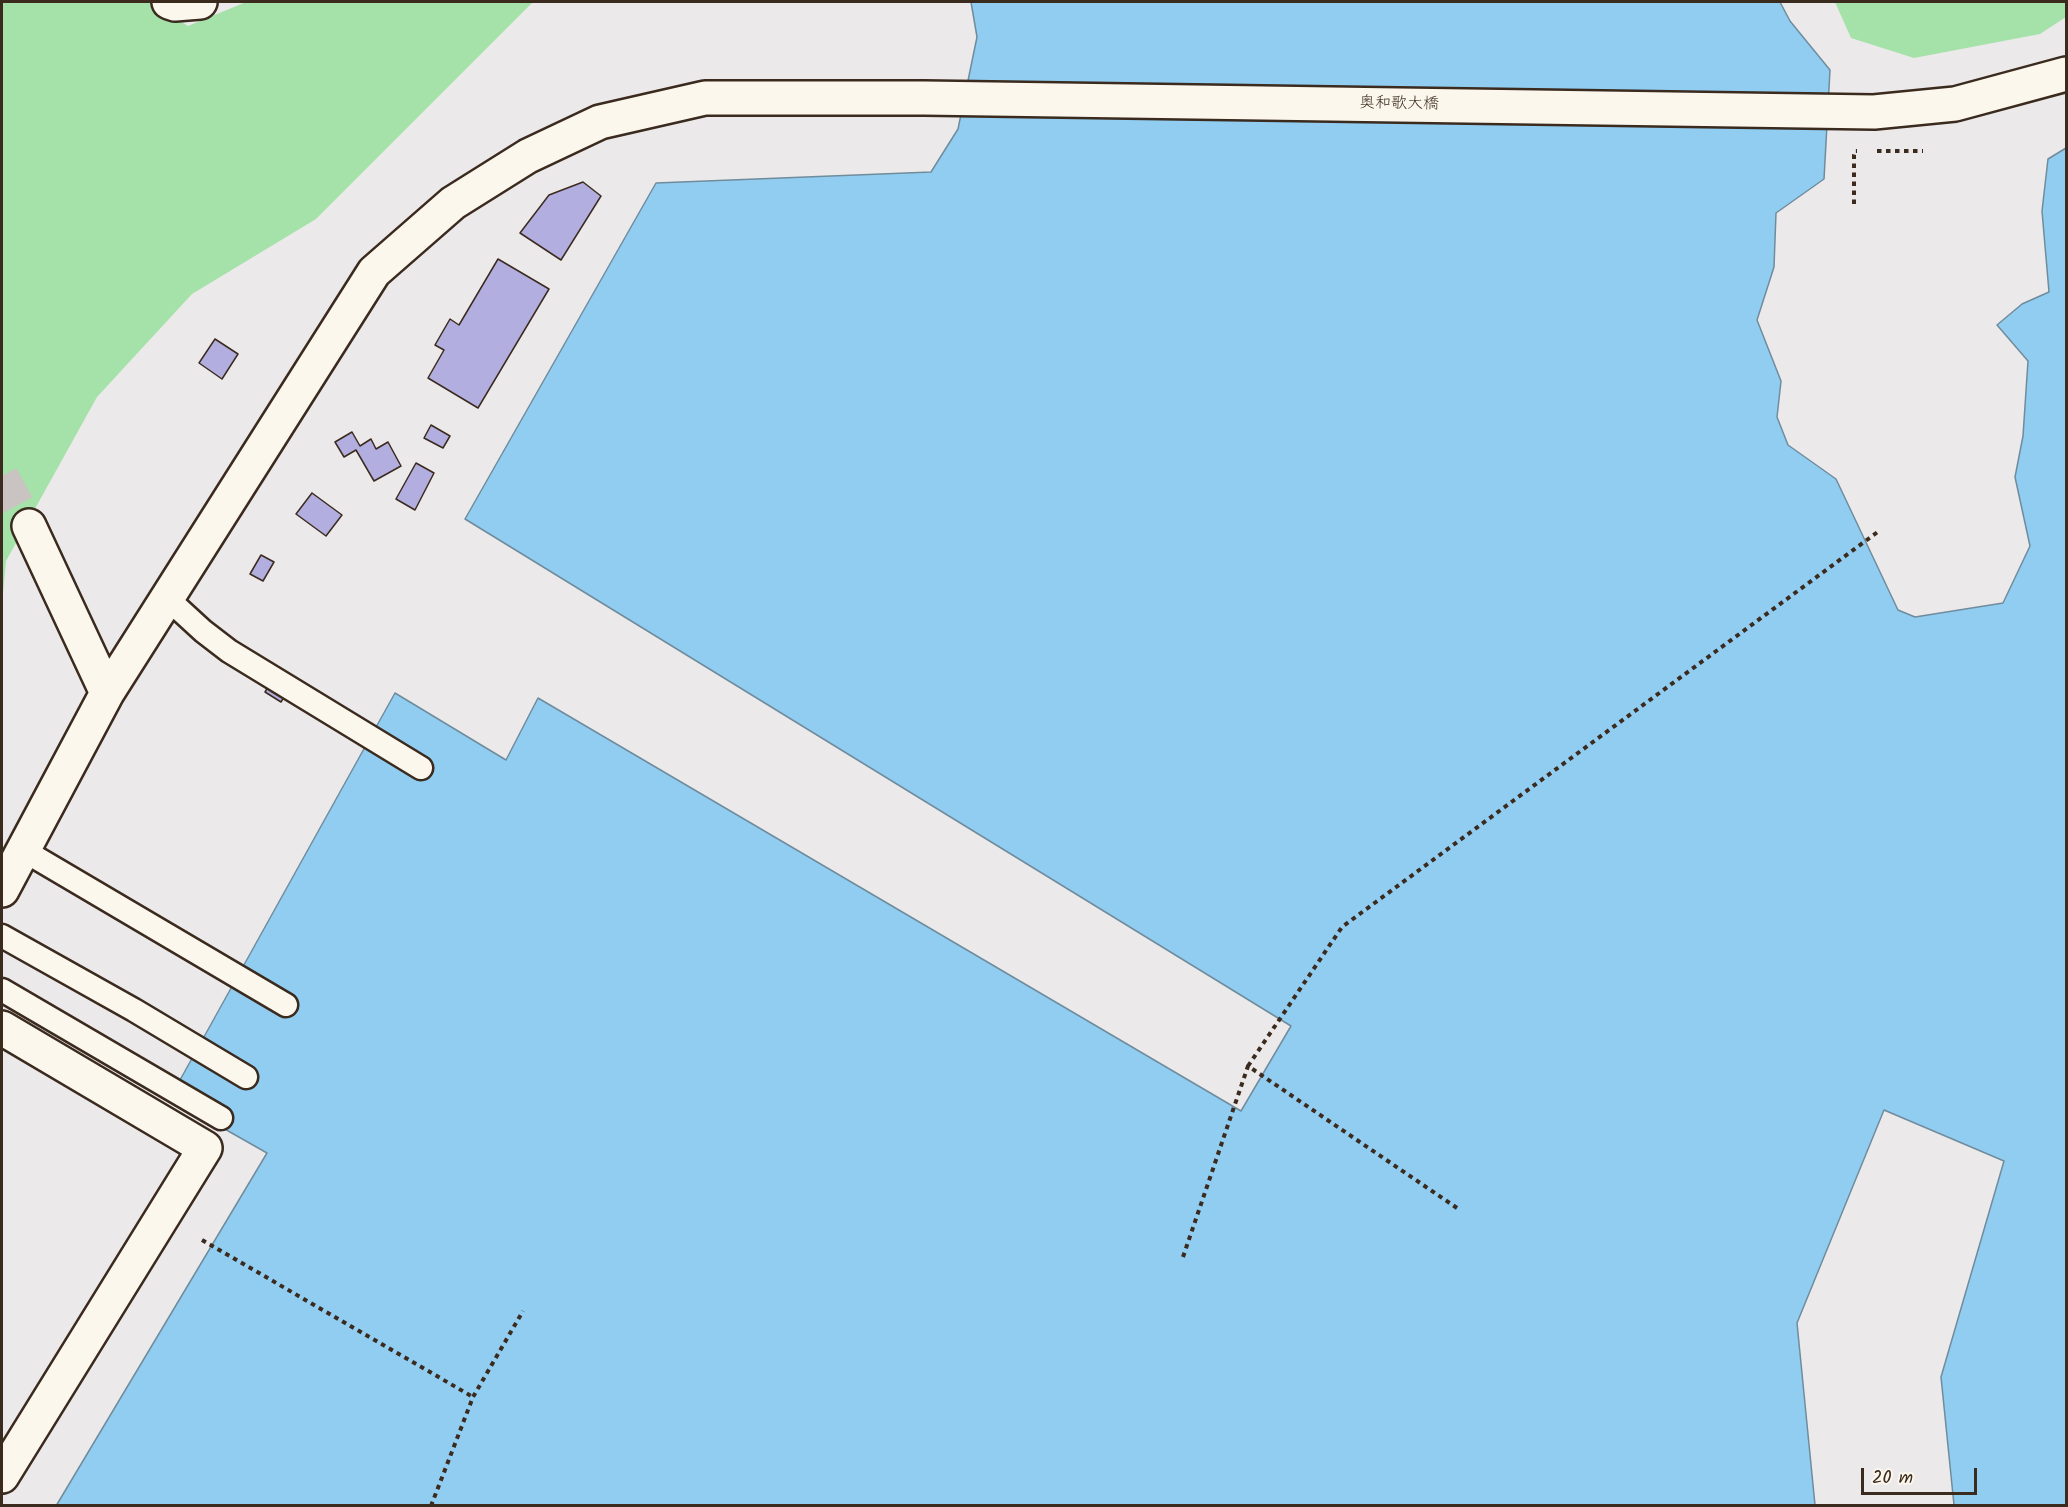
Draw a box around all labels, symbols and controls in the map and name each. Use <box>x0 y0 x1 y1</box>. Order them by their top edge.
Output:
street label: 奥和歌大橋 <box>1359 95 1439 115</box>
scale bar <box>1864 1456 1980 1494</box>
text: 20 m <box>1872 1464 1913 1493</box>

